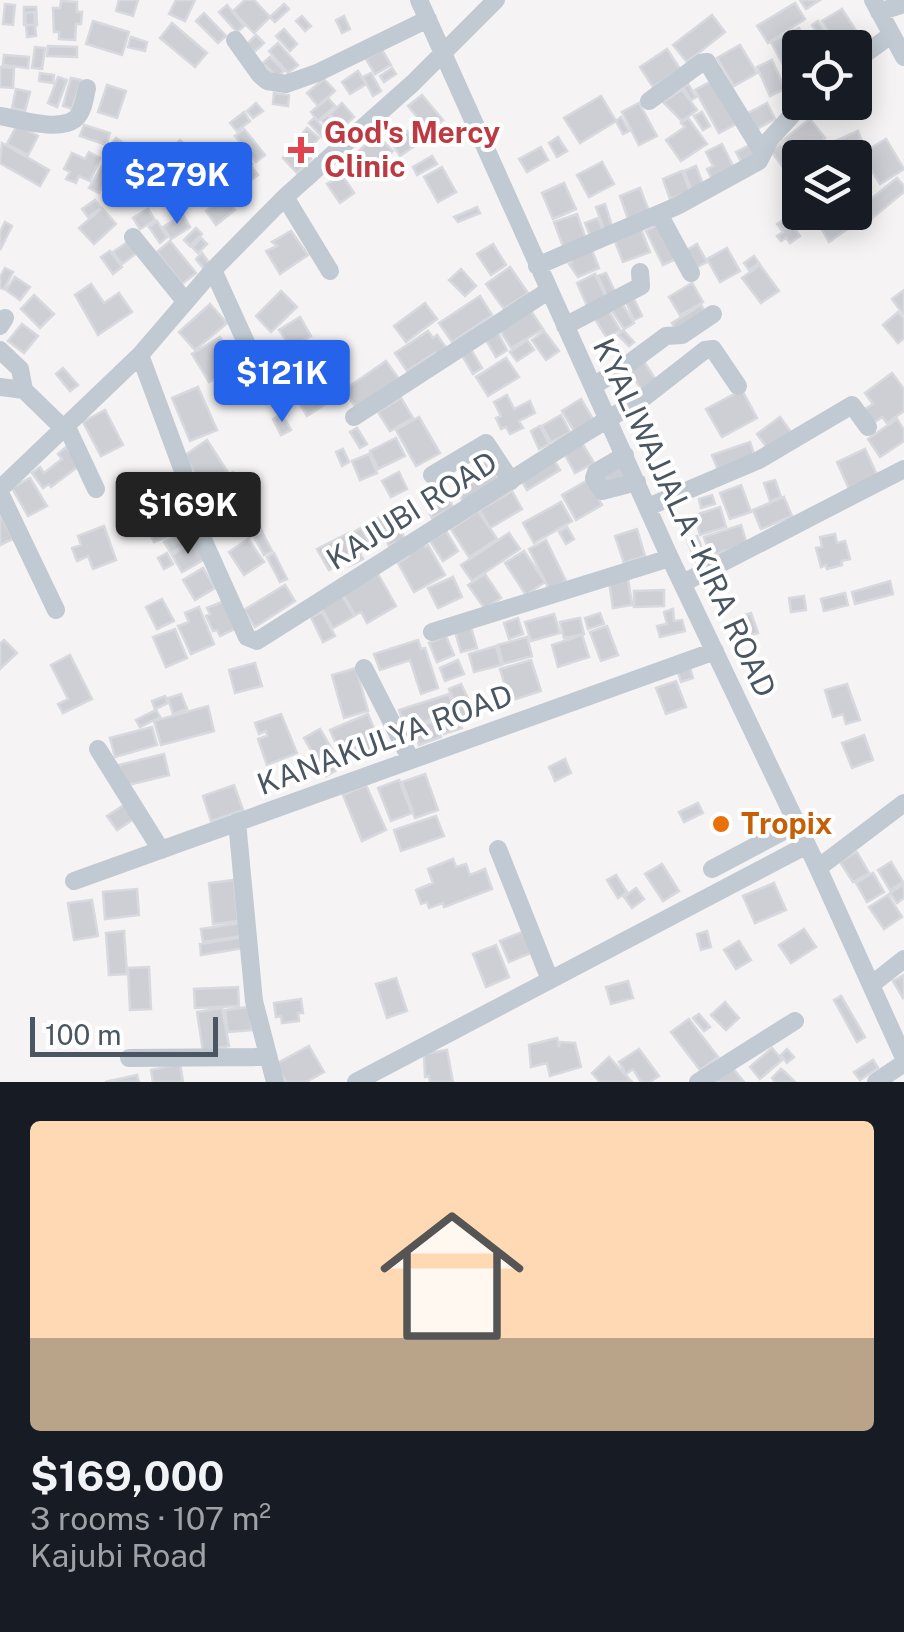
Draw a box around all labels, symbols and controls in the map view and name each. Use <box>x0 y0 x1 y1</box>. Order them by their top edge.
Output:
map controls <box>782 30 872 230</box>
button: locate <box>782 30 872 120</box>
place label: God's Mercy Clinic <box>324 114 500 184</box>
marker: God's Mercy Clinic <box>288 137 314 163</box>
button: layers <box>782 140 872 230</box>
pin: $279K <box>107 142 247 227</box>
text: $279K <box>124 156 230 193</box>
street label: KYALIWAJJALA - KIRA ROAD <box>586 332 784 703</box>
pin: $121K <box>212 340 352 425</box>
text: $121K <box>236 354 328 391</box>
street label: KAJUBI ROAD <box>320 443 503 577</box>
pin: $169K <box>118 472 258 557</box>
text: $169K <box>138 486 238 523</box>
street label: KANAKULYA ROAD <box>252 676 517 802</box>
place label: Tropix <box>741 805 833 841</box>
marker: Tropix <box>710 813 732 835</box>
scale bar <box>30 1012 218 1056</box>
text: 100 m <box>45 1018 122 1051</box>
icon: home <box>362 1186 542 1366</box>
text: $169,000 <box>30 1451 224 1500</box>
text: 3 rooms · 107 m² <box>30 1500 271 1537</box>
text: Kajubi Road <box>30 1537 207 1574</box>

